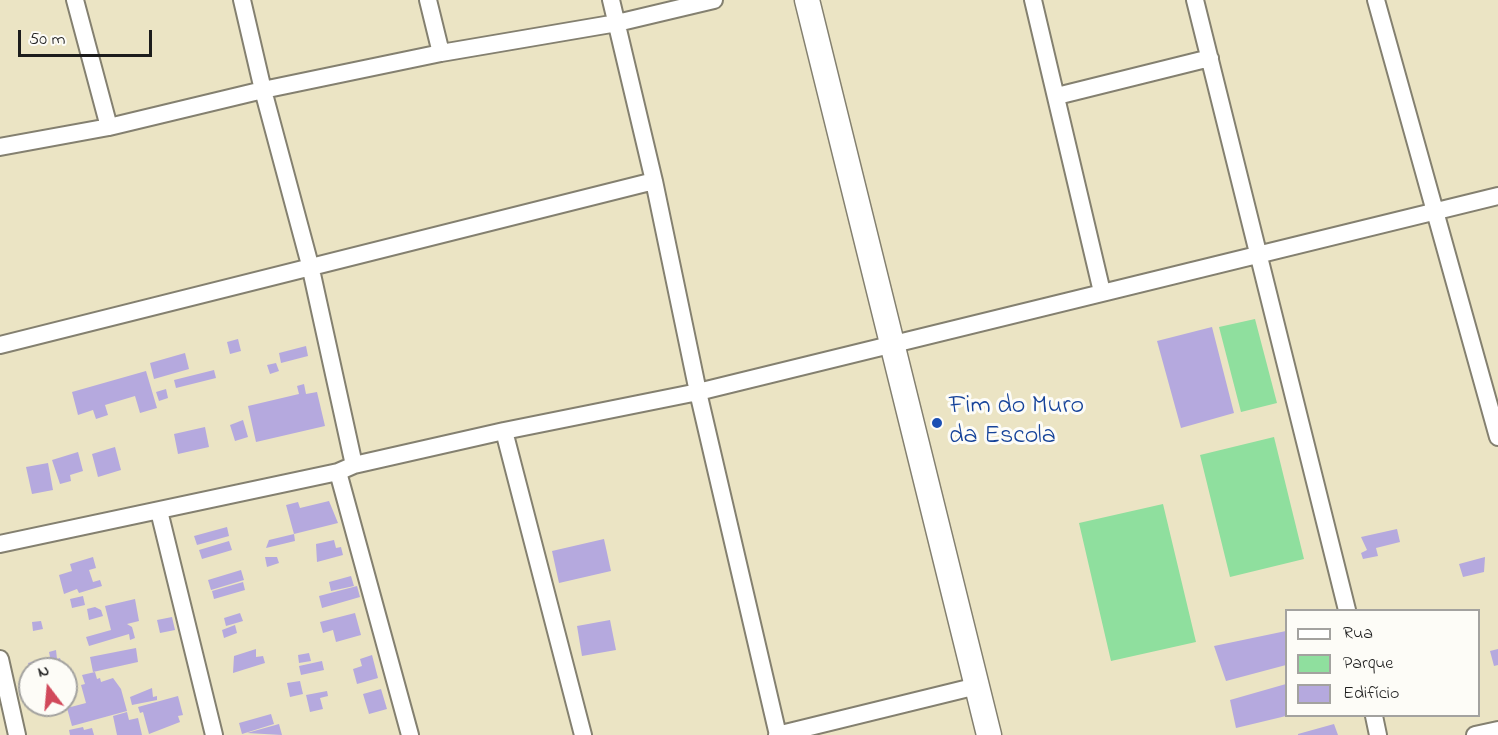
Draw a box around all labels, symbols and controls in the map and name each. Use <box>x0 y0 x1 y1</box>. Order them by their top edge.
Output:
scale bar <box>21 18 154 56</box>
text: 50 m <box>29 27 66 53</box>
place label: Fim do Muro da Escola <box>949 392 1084 454</box>
marker: Fim do Muro da Escola <box>930 416 944 430</box>
legend <box>1285 609 1480 717</box>
text: Rua <box>1343 621 1373 647</box>
text: Parque <box>1343 651 1393 677</box>
north arrow <box>18 657 78 717</box>
text: N <box>35 659 52 685</box>
text: Edifício <box>1343 681 1399 707</box>

